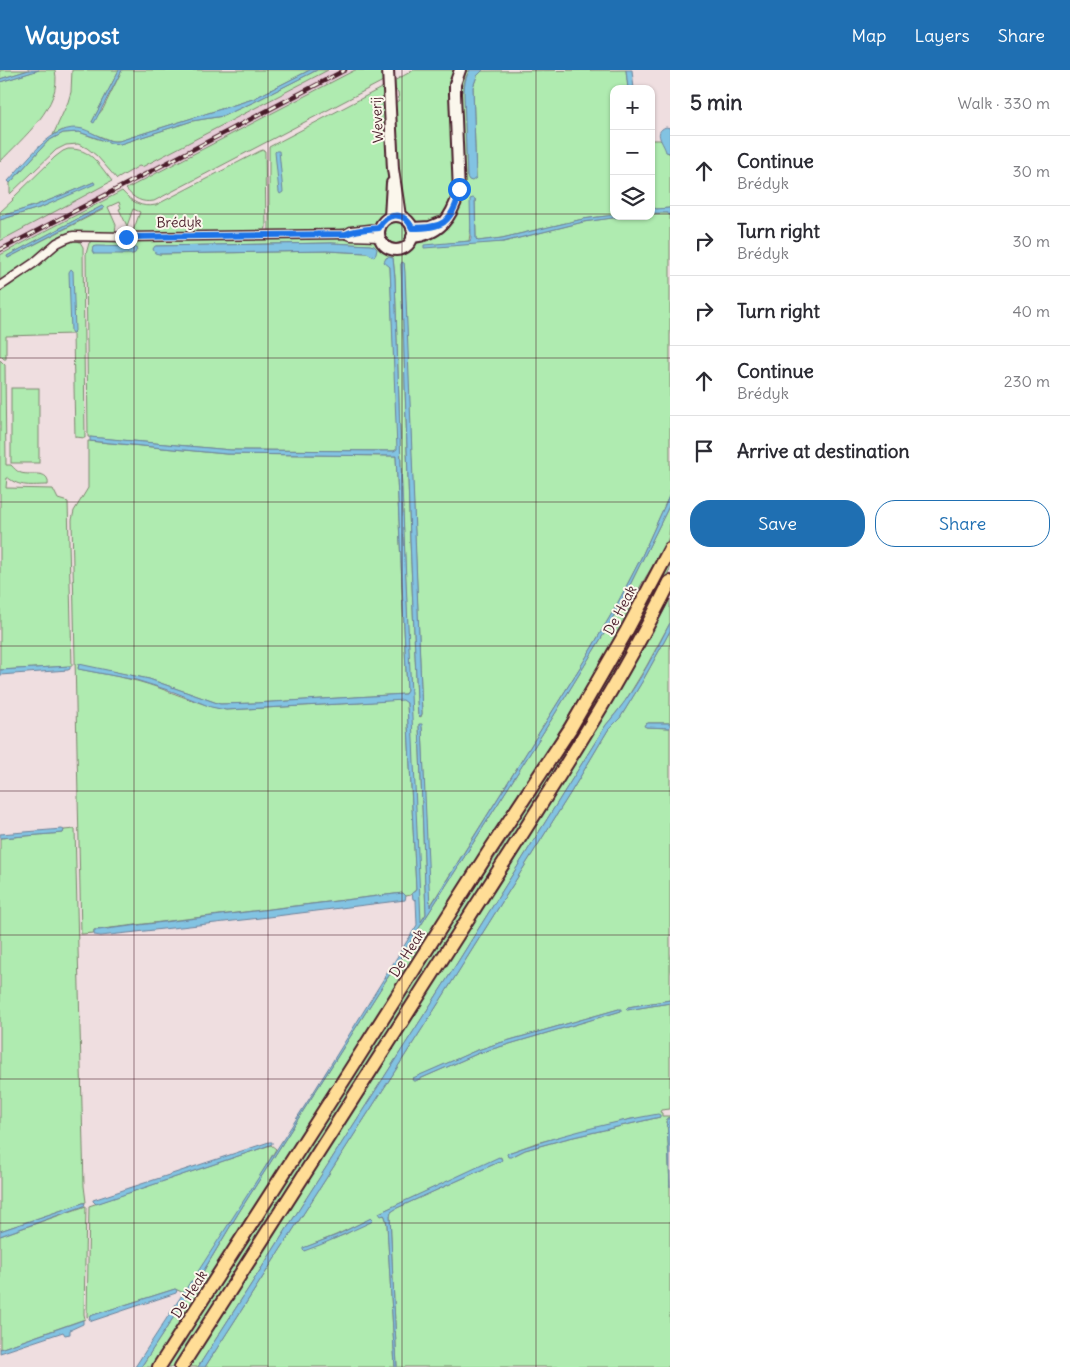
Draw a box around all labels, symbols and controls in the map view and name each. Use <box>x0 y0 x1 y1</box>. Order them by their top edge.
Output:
text: Waypost <box>25 20 119 50</box>
text: Map <box>851 24 886 47</box>
text: Layers <box>914 24 970 47</box>
text: Share <box>998 24 1045 47</box>
map controls <box>610 85 655 220</box>
button: + <box>610 85 655 130</box>
text: 5 min <box>690 89 742 116</box>
text: Walk · 330 m <box>957 93 1050 113</box>
street label: Weverij <box>367 97 387 143</box>
button: − <box>610 130 655 175</box>
text: Continue <box>737 149 814 173</box>
icon: ahead <box>690 157 718 185</box>
text: 30 m <box>1013 161 1050 181</box>
text: Brédyk <box>737 173 789 193</box>
button: layers <box>610 175 655 220</box>
route start <box>448 178 471 201</box>
street label: Brédyk <box>156 213 202 231</box>
text: Turn right <box>737 219 820 243</box>
route end <box>115 226 138 249</box>
icon: right <box>690 227 718 255</box>
text: 30 m <box>1013 231 1050 251</box>
text: Brédyk <box>737 243 789 263</box>
icon: right <box>690 297 718 325</box>
text: Turn right <box>737 299 820 323</box>
text: 40 m <box>1012 301 1050 321</box>
text: Continue <box>737 359 814 383</box>
icon: ahead <box>690 367 718 395</box>
text: 230 m <box>1004 371 1050 391</box>
text: Brédyk <box>737 383 789 403</box>
icon: arrive <box>690 437 718 465</box>
text: Arrive at destination <box>737 439 910 463</box>
button: Save <box>690 500 865 547</box>
button: Share <box>875 500 1050 547</box>
street label: De Heak <box>600 582 640 638</box>
street label: De Heak <box>385 926 429 980</box>
street label: De Heak <box>167 1267 211 1321</box>

